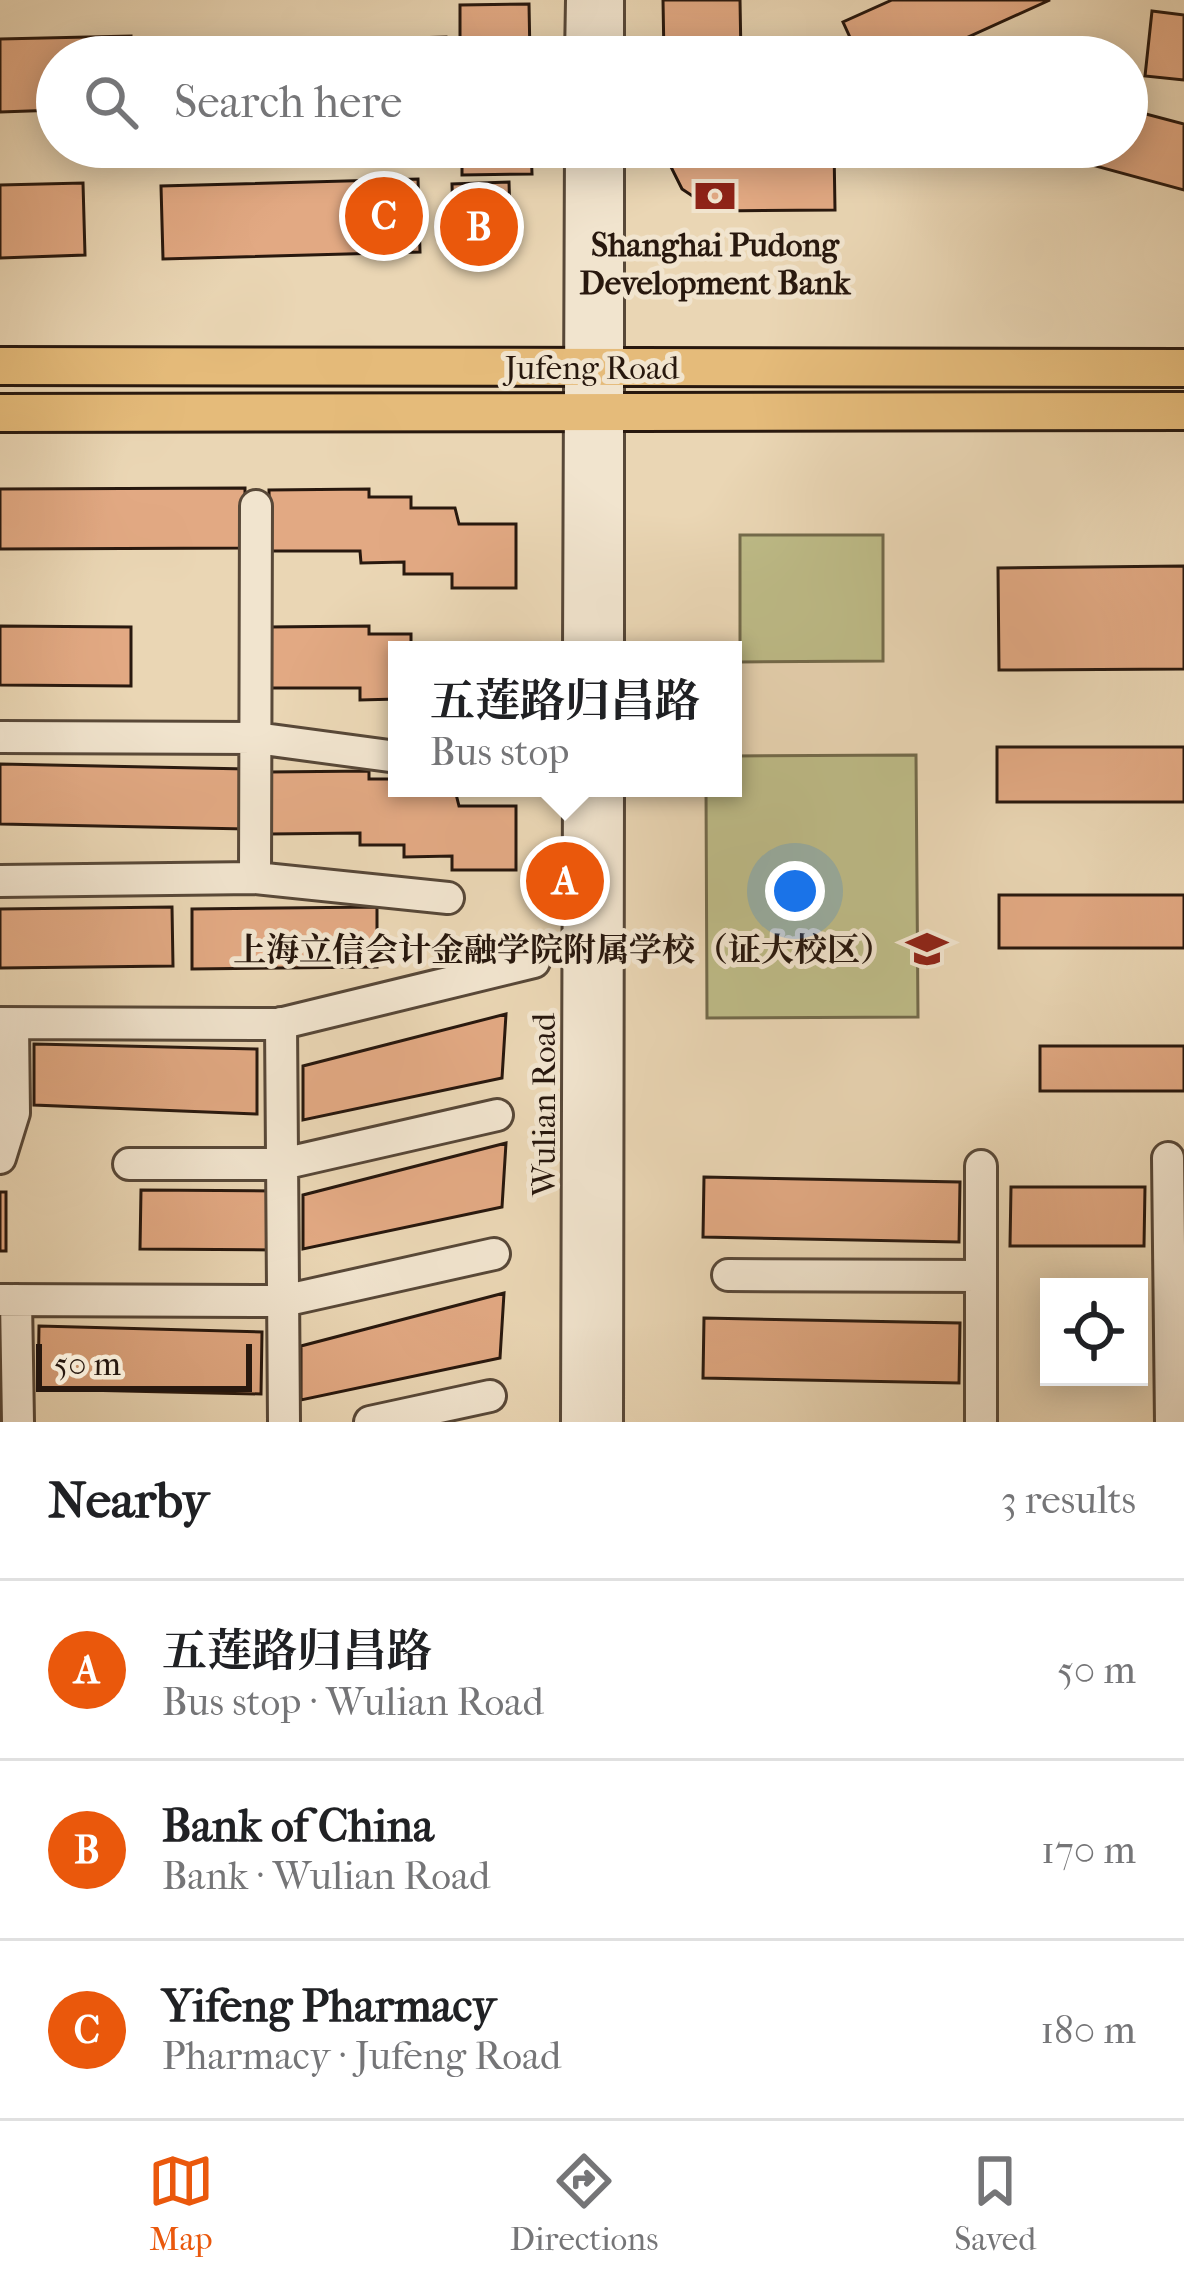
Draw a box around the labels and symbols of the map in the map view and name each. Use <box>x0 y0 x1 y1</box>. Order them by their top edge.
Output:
pin: C <box>345 171 423 261</box>
bank icon: Shanghai Pudong Development Bank <box>692 173 738 219</box>
pin: B <box>440 182 518 272</box>
place label: Shanghai Pudong Development Bank <box>580 226 851 303</box>
street label: Jufeng Road <box>502 349 680 388</box>
pin: A <box>526 836 604 926</box>
your location <box>765 861 825 921</box>
school or university icon: 上海立信会计金融学院附属学校（证大校区） <box>904 926 950 972</box>
place label: 上海立信会计金融学院附属学校（证大校区） <box>233 931 893 970</box>
street label: Wulian Road <box>525 1012 564 1198</box>
scale bar <box>36 1338 252 1391</box>

